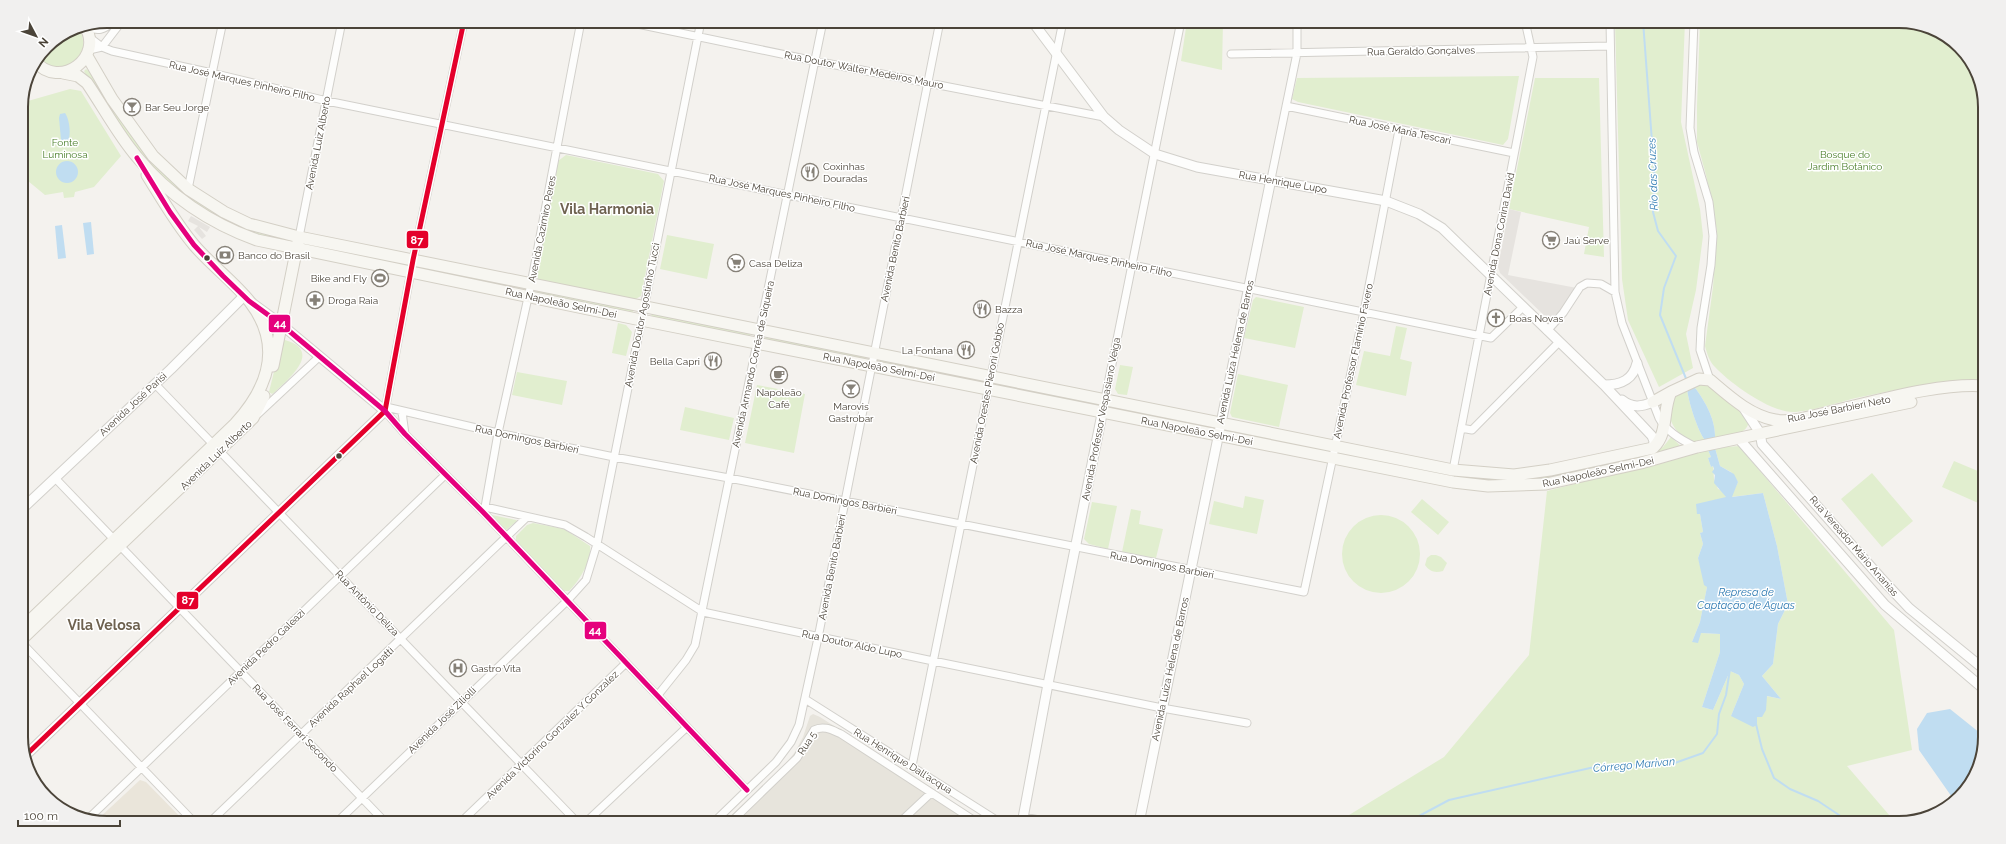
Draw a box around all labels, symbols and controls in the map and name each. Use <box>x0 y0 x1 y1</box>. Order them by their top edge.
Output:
north arrow <box>16 16 56 56</box>
text: N <box>36 35 51 50</box>
street label: Rua Geraldo Gonçalves <box>1367 45 1475 57</box>
street label: Rua Doutor Walter Medeiros Mauro <box>783 49 945 91</box>
street label: Rua José Marques Pinheiro Filho <box>168 59 316 103</box>
street label: Avenida Luiz Alberto <box>304 95 332 191</box>
bar icon: Bar Seu Jorge <box>122 97 142 117</box>
place label: Bar Seu Jorge <box>145 102 209 113</box>
street label: Rua José Maria Tescari <box>1348 114 1452 146</box>
park label: Fonte Luminosa <box>42 137 88 160</box>
water label: Rio das Cruzes <box>1645 138 1661 210</box>
park label: Bosque do Jardim Botânico <box>1808 149 1882 172</box>
place label: Coxinhas Douradas <box>823 161 868 184</box>
restaurant icon: Coxinhas Douradas <box>800 162 820 182</box>
street label: Rua Henrique Lupo <box>1238 169 1328 195</box>
street label: Rua José Marques Pinheiro Filho <box>708 172 856 214</box>
street label: Avenida Dona Corina David <box>1482 172 1516 296</box>
street label: Avenida Cazimiro Peres <box>526 175 558 283</box>
street label: Avenida Benito Barbieri <box>878 195 912 303</box>
district label: Vila Harmonia <box>560 201 654 217</box>
line badge: 87 <box>406 230 429 249</box>
supermarket icon: Jaú Serve <box>1541 230 1561 250</box>
text: 87 <box>411 234 424 247</box>
place label: Jaú Serve <box>1564 235 1609 246</box>
street label: Rua José Marques Pinheiro Filho <box>1025 237 1173 279</box>
street label: Avenida Doutor Agostinho Tucci <box>623 242 661 388</box>
bank icon: Banco do Brasil <box>215 245 235 265</box>
place label: Banco do Brasil <box>238 250 310 261</box>
unlabelled marker <box>202 253 212 263</box>
supermarket icon: Casa Deliza <box>726 253 746 273</box>
place label: Casa Deliza <box>749 258 802 269</box>
sports icon: Bike and Fly <box>370 268 390 288</box>
place label: Bike and Fly <box>311 273 368 284</box>
street label: Avenida Luiza Helena de Barros <box>1214 279 1256 425</box>
street label: Avenida Armando Corrêa de Siqueira <box>730 280 776 448</box>
street label: Avenida Professor Flamínio Favero <box>1331 282 1375 440</box>
street label: Rua Napoleão Selmi-Dei <box>504 286 618 320</box>
pharmacy icon: Droga Raia <box>305 290 325 310</box>
place label: Droga Raia <box>328 295 378 306</box>
restaurant icon: Bazza <box>972 299 992 319</box>
place label: Bazza <box>995 304 1022 315</box>
church icon: Boas Novas <box>1486 308 1506 328</box>
place label: Boas Novas <box>1509 313 1563 324</box>
line badge: 44 <box>268 314 291 333</box>
text: 44 <box>274 317 286 330</box>
street label: Avenida Orestes Pieroni Gobbo <box>968 322 1006 464</box>
street label: Avenida Professor Vespasiano Veiga <box>1080 337 1122 501</box>
restaurant icon: La Fontana <box>956 340 976 360</box>
place label: La Fontana <box>902 345 953 356</box>
restaurant icon: Bella Capri <box>703 351 723 371</box>
street label: Rua Napoleão Selmi-Dei <box>822 351 936 383</box>
place label: Bella Capri <box>650 356 700 367</box>
cafe icon: Napoleão Café <box>769 365 789 385</box>
street label: Avenida José Parisi <box>97 370 169 438</box>
bar icon: Marovis Gastrobar <box>841 379 861 399</box>
place label: Napoleão Café <box>756 387 802 410</box>
street label: Rua José Barbieri Neto <box>1787 394 1892 424</box>
place label: Marovis Gastrobar <box>828 401 874 424</box>
street label: Rua Napoleão Selmi-Dei <box>1140 415 1254 447</box>
street label: Avenida Luiz Alberto <box>178 418 254 492</box>
street label: Rua Domingos Barbieri <box>474 423 580 455</box>
unlabelled marker <box>334 451 344 461</box>
street label: Rua Napoleão Selmi-Dei <box>1541 455 1655 489</box>
street label: Rua Domingos Barbieri <box>792 486 898 516</box>
street label: Rua Vereador Mário Ananias <box>1808 494 1901 598</box>
street label: Avenida Benito Barbieri <box>816 513 848 621</box>
street label: Rua Domingos Barbieri <box>1109 550 1215 580</box>
street label: Rua Antônio Deliza <box>333 568 401 638</box>
water label: Represa de Captação de Águas <box>1697 586 1795 612</box>
line badge: 87 <box>176 591 199 610</box>
text: 87 <box>182 594 195 607</box>
street label: Avenida Luiza Helena de Barros <box>1149 596 1191 742</box>
street label: Avenida Pedro Galeazi <box>225 607 307 687</box>
district label: Vila Velosa <box>67 617 141 633</box>
line badge: 44 <box>584 621 607 640</box>
text: 44 <box>589 624 601 637</box>
street label: Rua Doutor Aldo Lupo <box>801 628 903 660</box>
street label: Avenida Raphael Logatti <box>306 645 396 729</box>
hospital icon: Gastro Vita <box>448 658 468 678</box>
place label: Gastro Vita <box>471 663 521 674</box>
street label: Avenida Victorino Gonzalez Y Gonzalez <box>484 669 620 801</box>
street label: Rua José Ferrari Secondo <box>250 682 340 774</box>
street label: Avenida José Ziliolli <box>406 685 478 755</box>
street label: Rua Henrique Dall'acqua <box>852 726 954 796</box>
street label: Rua 5 <box>795 729 819 757</box>
water label: Córrego Marivan <box>1592 755 1676 775</box>
scale bar <box>18 802 120 828</box>
text: 100 m <box>24 809 58 823</box>

